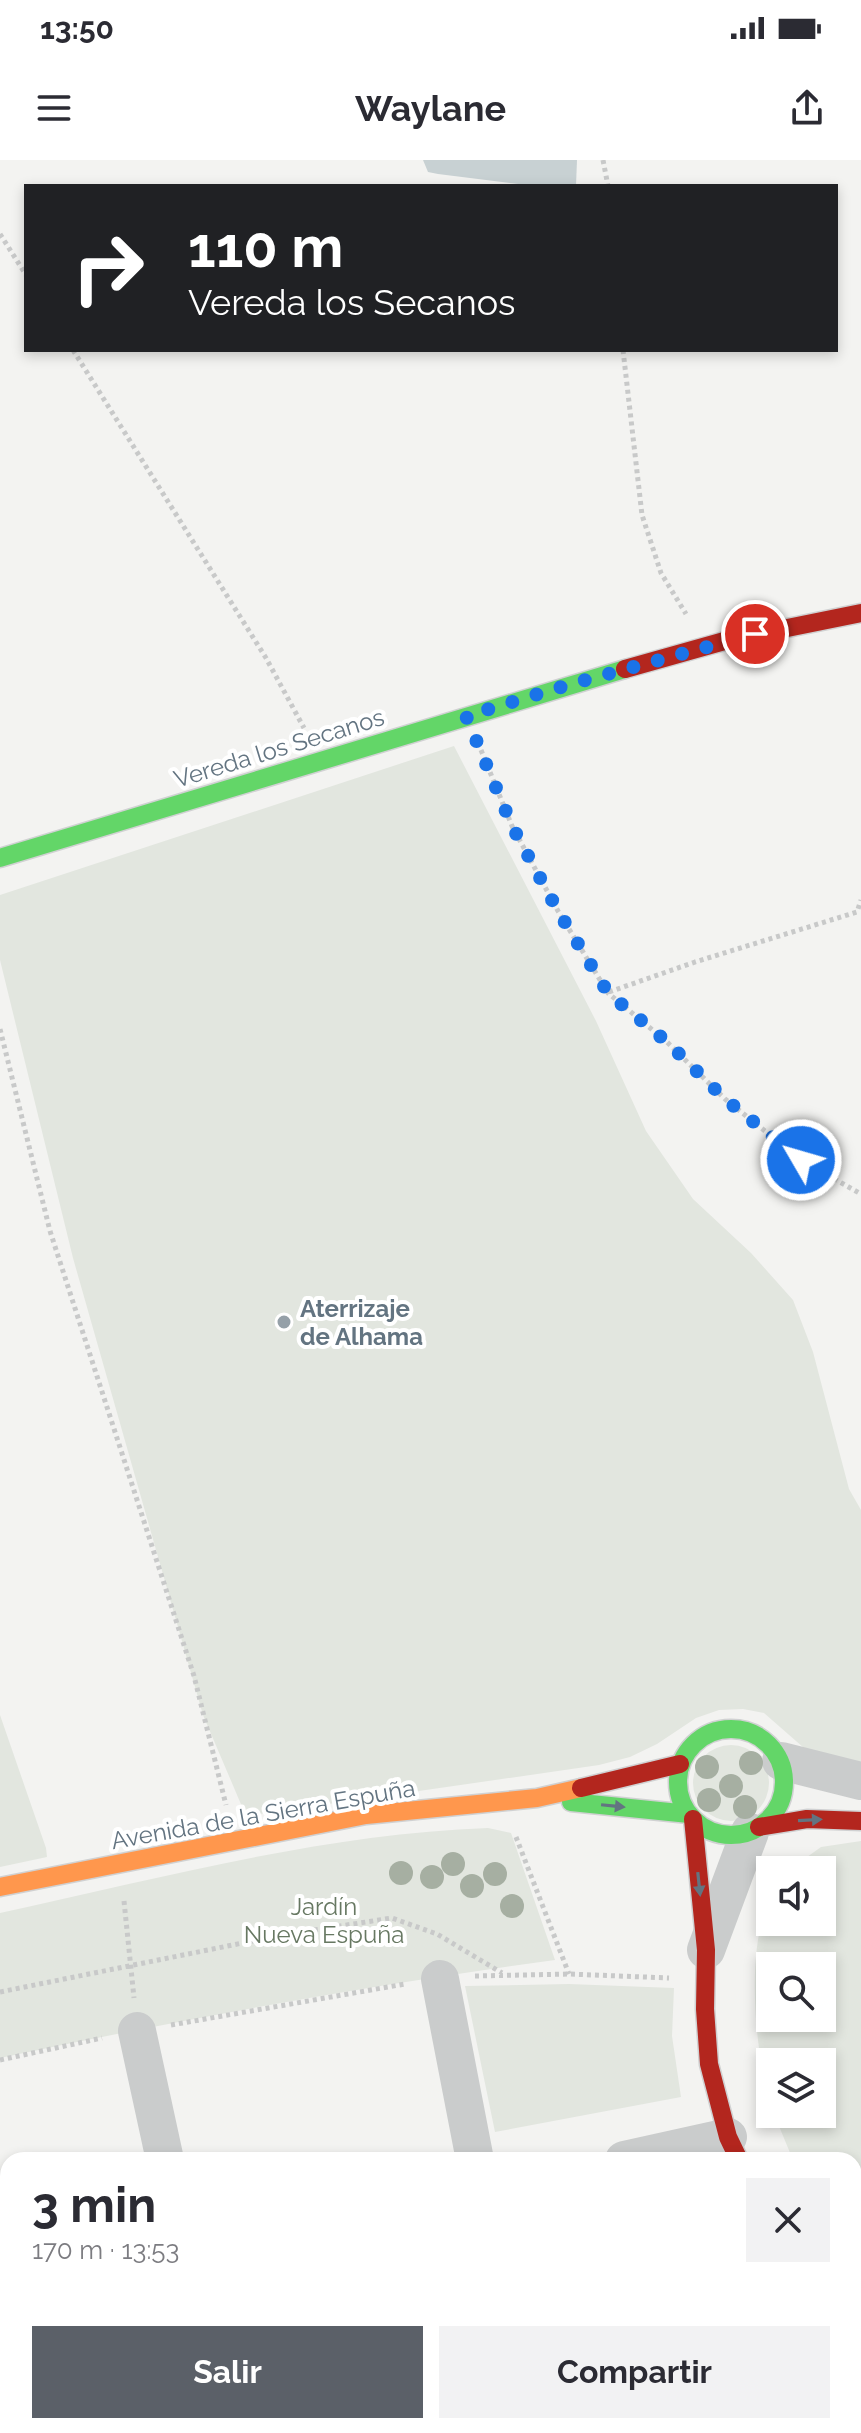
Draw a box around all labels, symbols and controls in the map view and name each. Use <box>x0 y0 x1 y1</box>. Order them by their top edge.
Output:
text: 13:50 <box>40 11 114 46</box>
icon: menu <box>32 86 76 130</box>
icon: share <box>785 86 829 130</box>
text: Waylane <box>355 87 506 129</box>
text: 110 m <box>188 214 343 280</box>
icon: right <box>56 216 160 320</box>
text: Vereda los Secanos <box>188 281 516 323</box>
pin <box>721 600 789 668</box>
icon: arrive <box>733 612 777 656</box>
street label: Vereda los Secanos <box>170 702 388 794</box>
position arrow <box>759 1118 843 1202</box>
place label: Aterrizaje de Alhama <box>300 1294 423 1351</box>
marker: Aterrizaje de Alhama <box>275 1313 293 1331</box>
street label: Avenida de la Sierra Espuña <box>109 1773 417 1855</box>
one-way arrow <box>601 1800 626 1813</box>
one-way arrow <box>798 1814 823 1827</box>
map controls <box>756 1856 836 2128</box>
button: sound <box>756 1856 836 1936</box>
one-way arrow <box>693 1872 706 1897</box>
park label: Jardín Nueva Espuña <box>244 1892 404 1949</box>
button: search <box>756 1952 836 2032</box>
button: layers <box>756 2048 836 2128</box>
text: 3 min <box>32 2177 156 2233</box>
button: close <box>746 2178 830 2262</box>
text: 170 m · 13:53 <box>32 2235 179 2265</box>
button: Salir <box>32 2326 423 2418</box>
button: Compartir <box>439 2326 830 2418</box>

